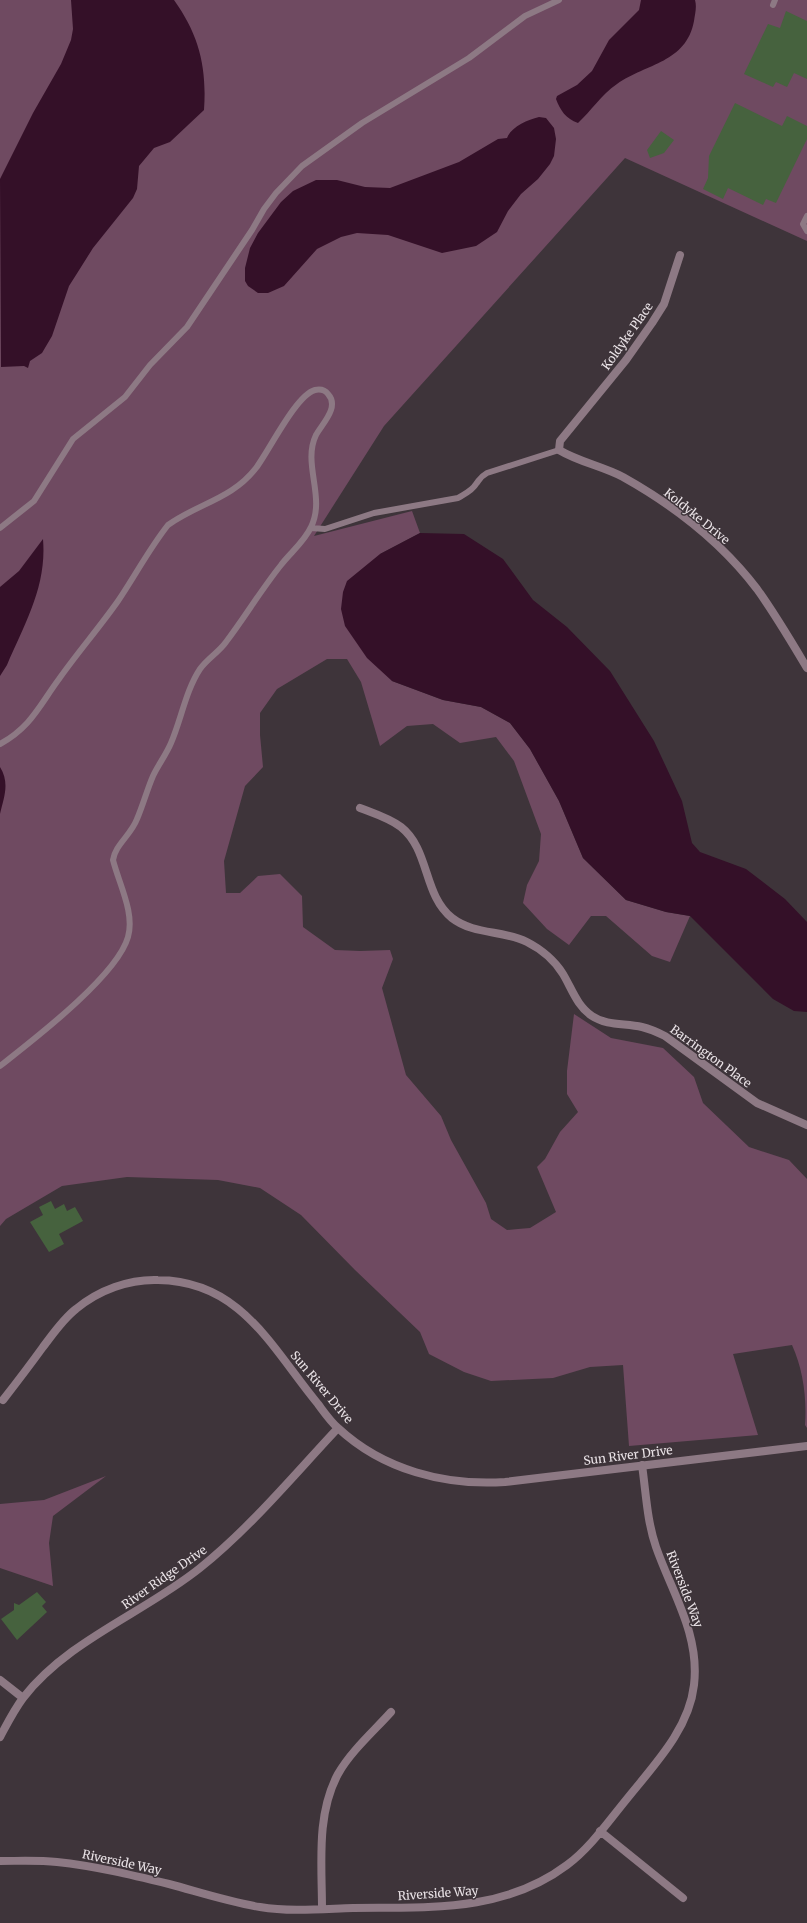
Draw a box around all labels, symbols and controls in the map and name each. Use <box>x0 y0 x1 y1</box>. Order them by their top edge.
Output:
street label: Koldyke Place <box>598 299 656 373</box>
street label: Koldyke Drive <box>661 485 733 547</box>
street label: Barrington Place <box>667 1021 755 1091</box>
street label: Sun River Drive <box>287 1348 357 1426</box>
street label: Sun River Drive <box>583 1442 673 1468</box>
street label: River Ridge Drive <box>119 1542 209 1612</box>
street label: Riverside Way <box>663 1548 707 1630</box>
street label: Riverside Way <box>81 1846 163 1878</box>
street label: Riverside Way <box>397 1883 479 1903</box>

